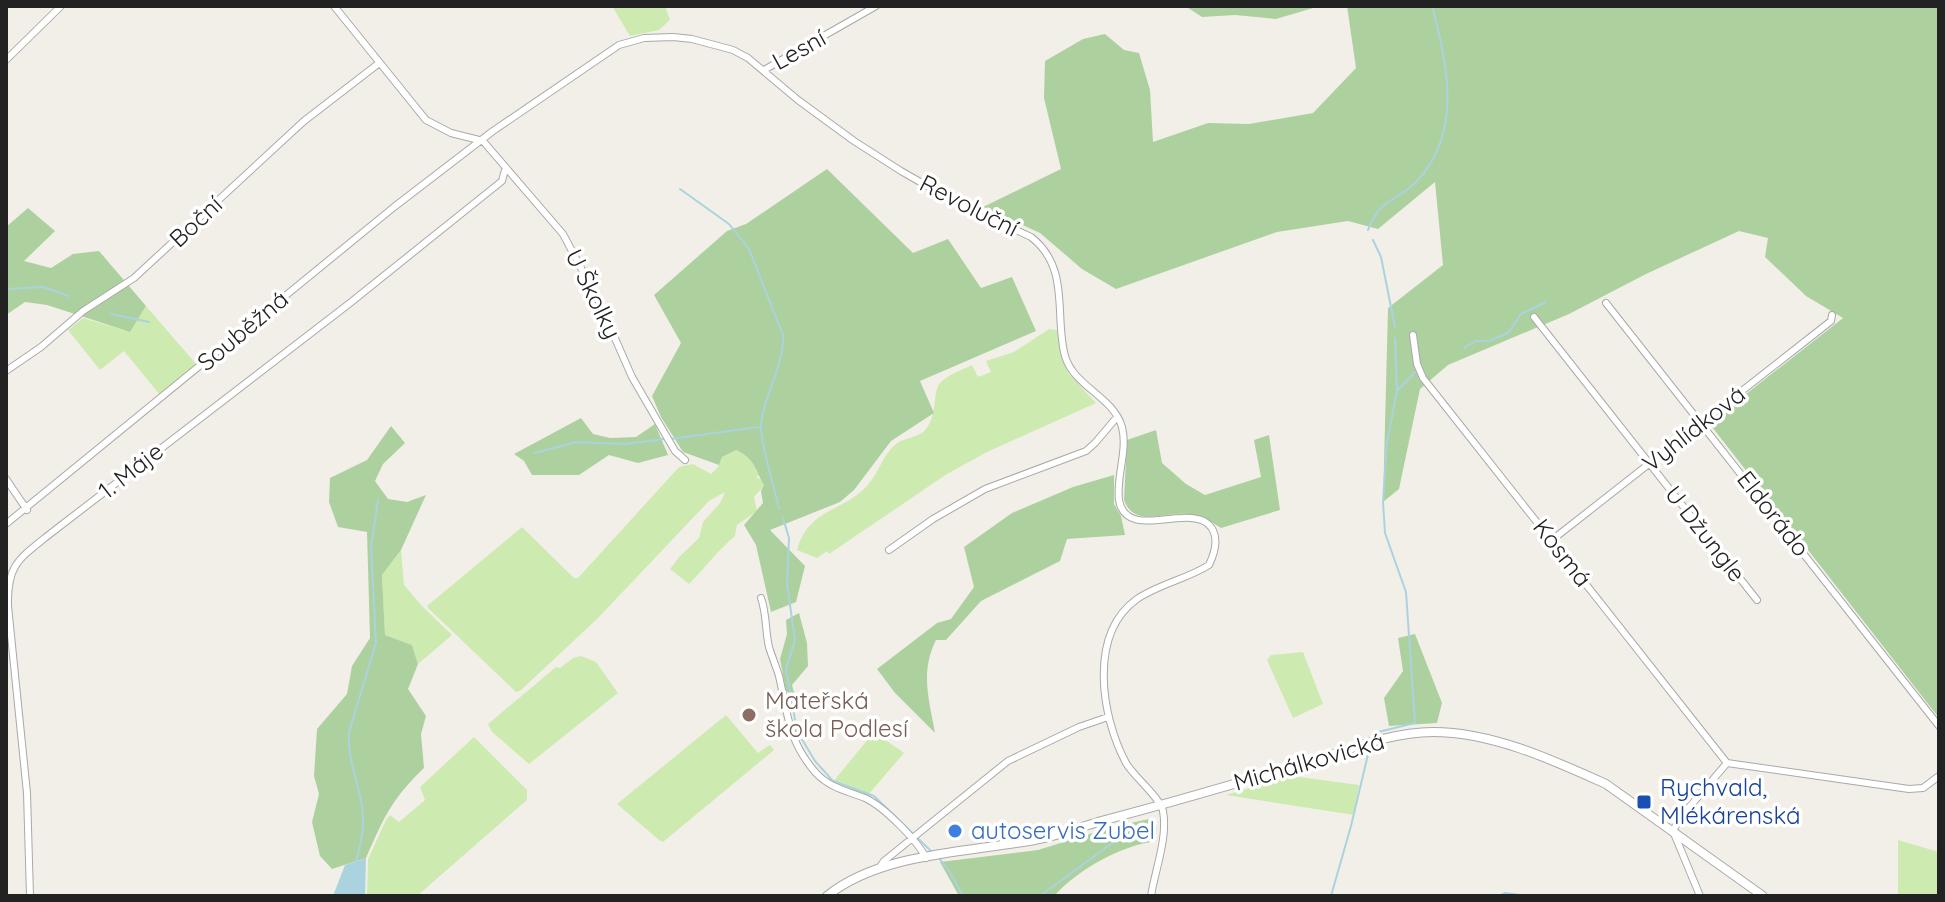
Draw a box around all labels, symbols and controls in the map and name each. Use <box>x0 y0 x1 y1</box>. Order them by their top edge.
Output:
street label: Lesní <box>766 22 831 76</box>
street label: Revoluční <box>915 167 1025 243</box>
street label: Boční <box>163 189 229 253</box>
street label: U Školky <box>559 244 628 343</box>
street label: Souběžná <box>191 284 294 377</box>
street label: Vyhlídková <box>1636 379 1751 478</box>
street label: 1. Máje <box>92 436 169 505</box>
street label: Eldorádo <box>1731 465 1817 562</box>
street label: U Džungle <box>1659 479 1753 587</box>
street label: Kosmá <box>1527 512 1599 592</box>
place label: Mateřská škola Podlesí <box>765 685 909 743</box>
marker: Mateřská škola Podlesí <box>740 706 758 724</box>
street label: Michálkovická <box>1230 725 1388 797</box>
place label: Rychvald, Mlékárenská <box>1660 772 1801 830</box>
marker: Rychvald, Mlékárenská <box>1635 793 1653 811</box>
place label: autoservis Zubel <box>971 815 1155 845</box>
marker: autoservis Zubel <box>946 822 964 840</box>

